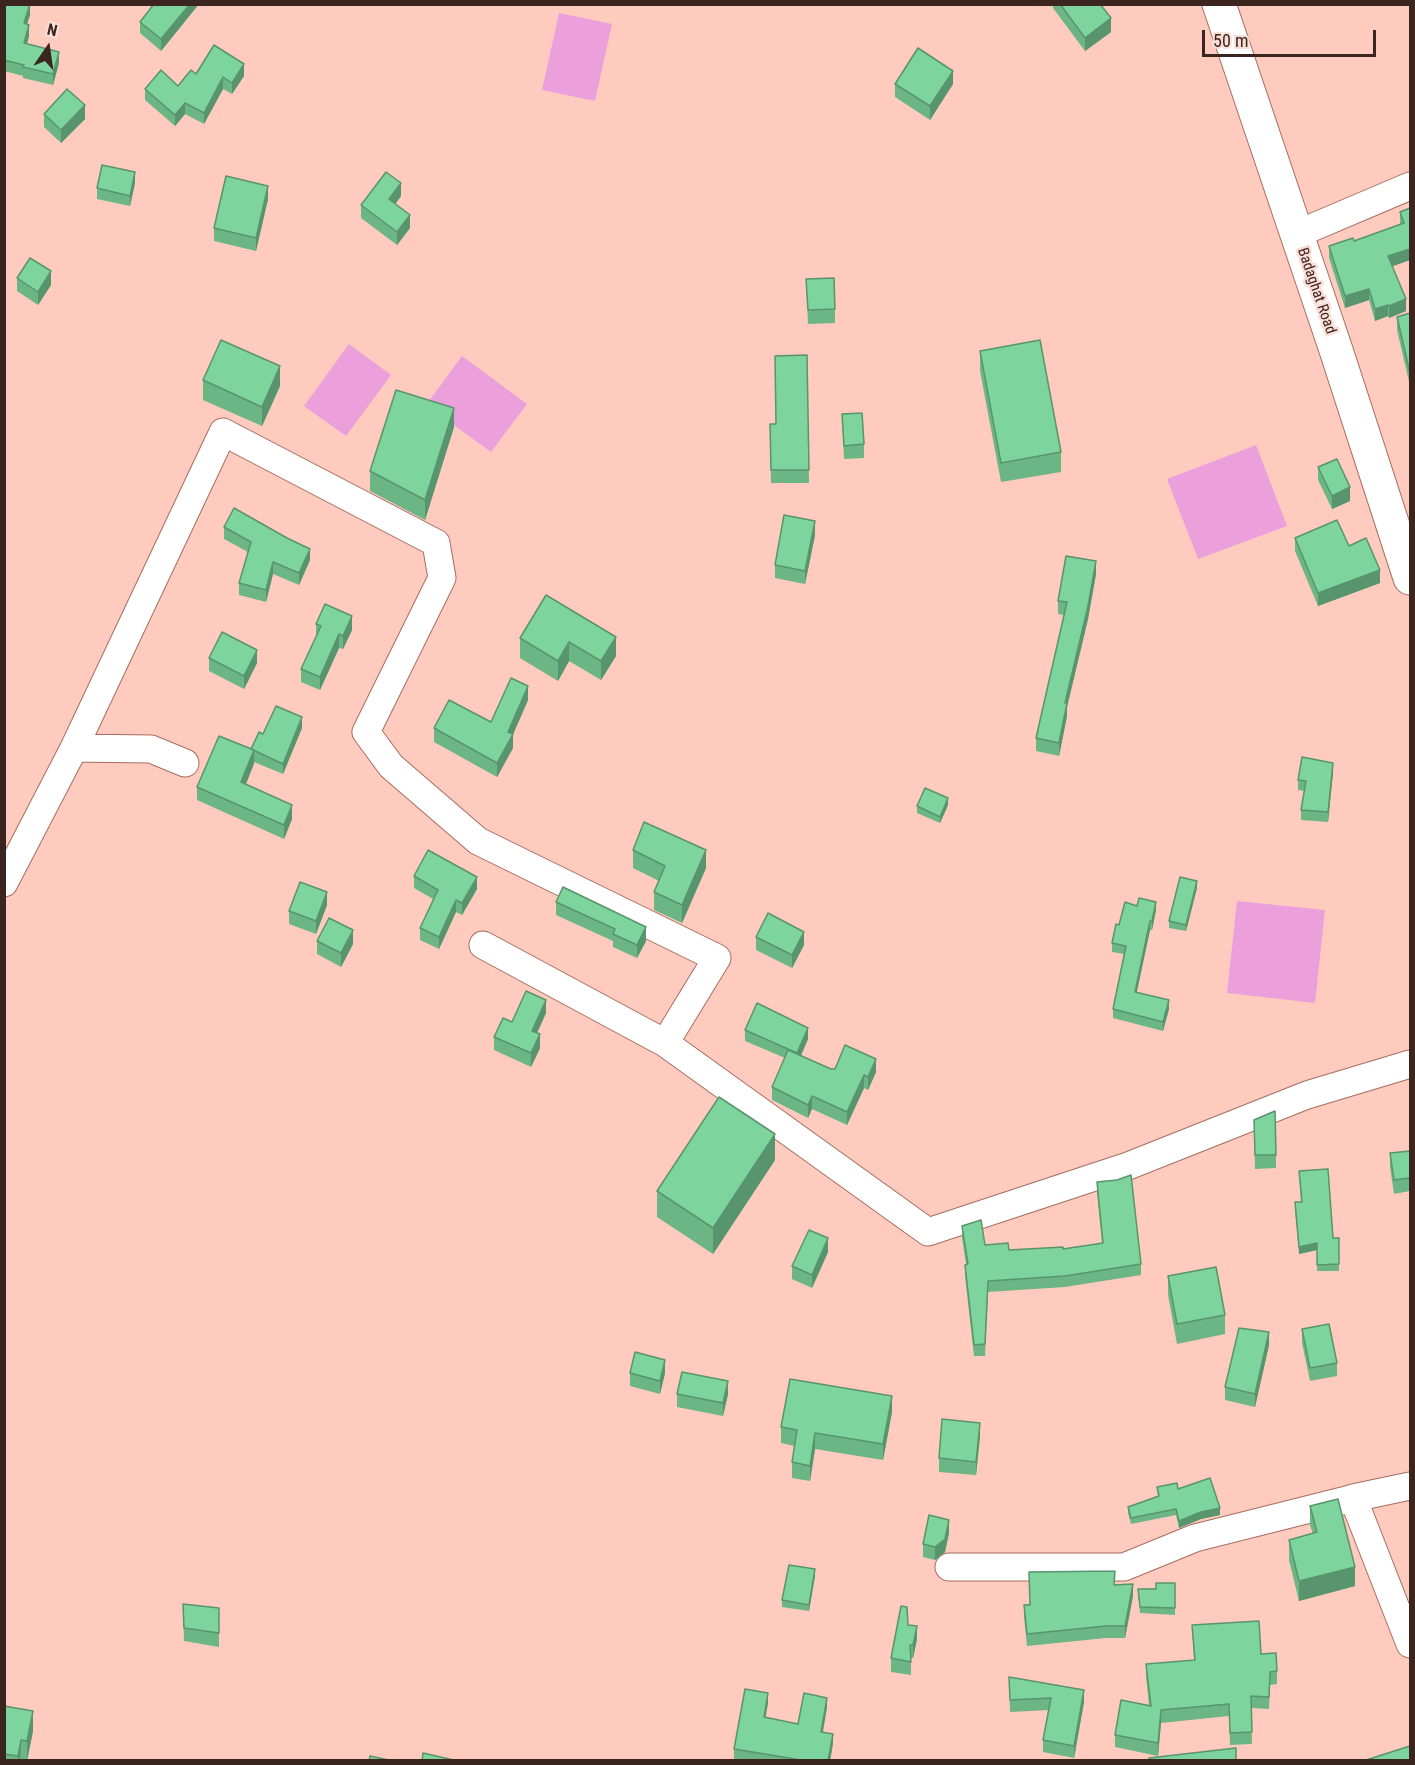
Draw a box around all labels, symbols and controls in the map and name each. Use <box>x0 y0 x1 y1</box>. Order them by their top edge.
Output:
north arrow <box>18 18 78 78</box>
scale bar <box>1205 18 1379 56</box>
text: N <box>45 20 59 40</box>
text: 50 m <box>1213 30 1248 51</box>
street label: Badaghat Road <box>1293 246 1339 336</box>

